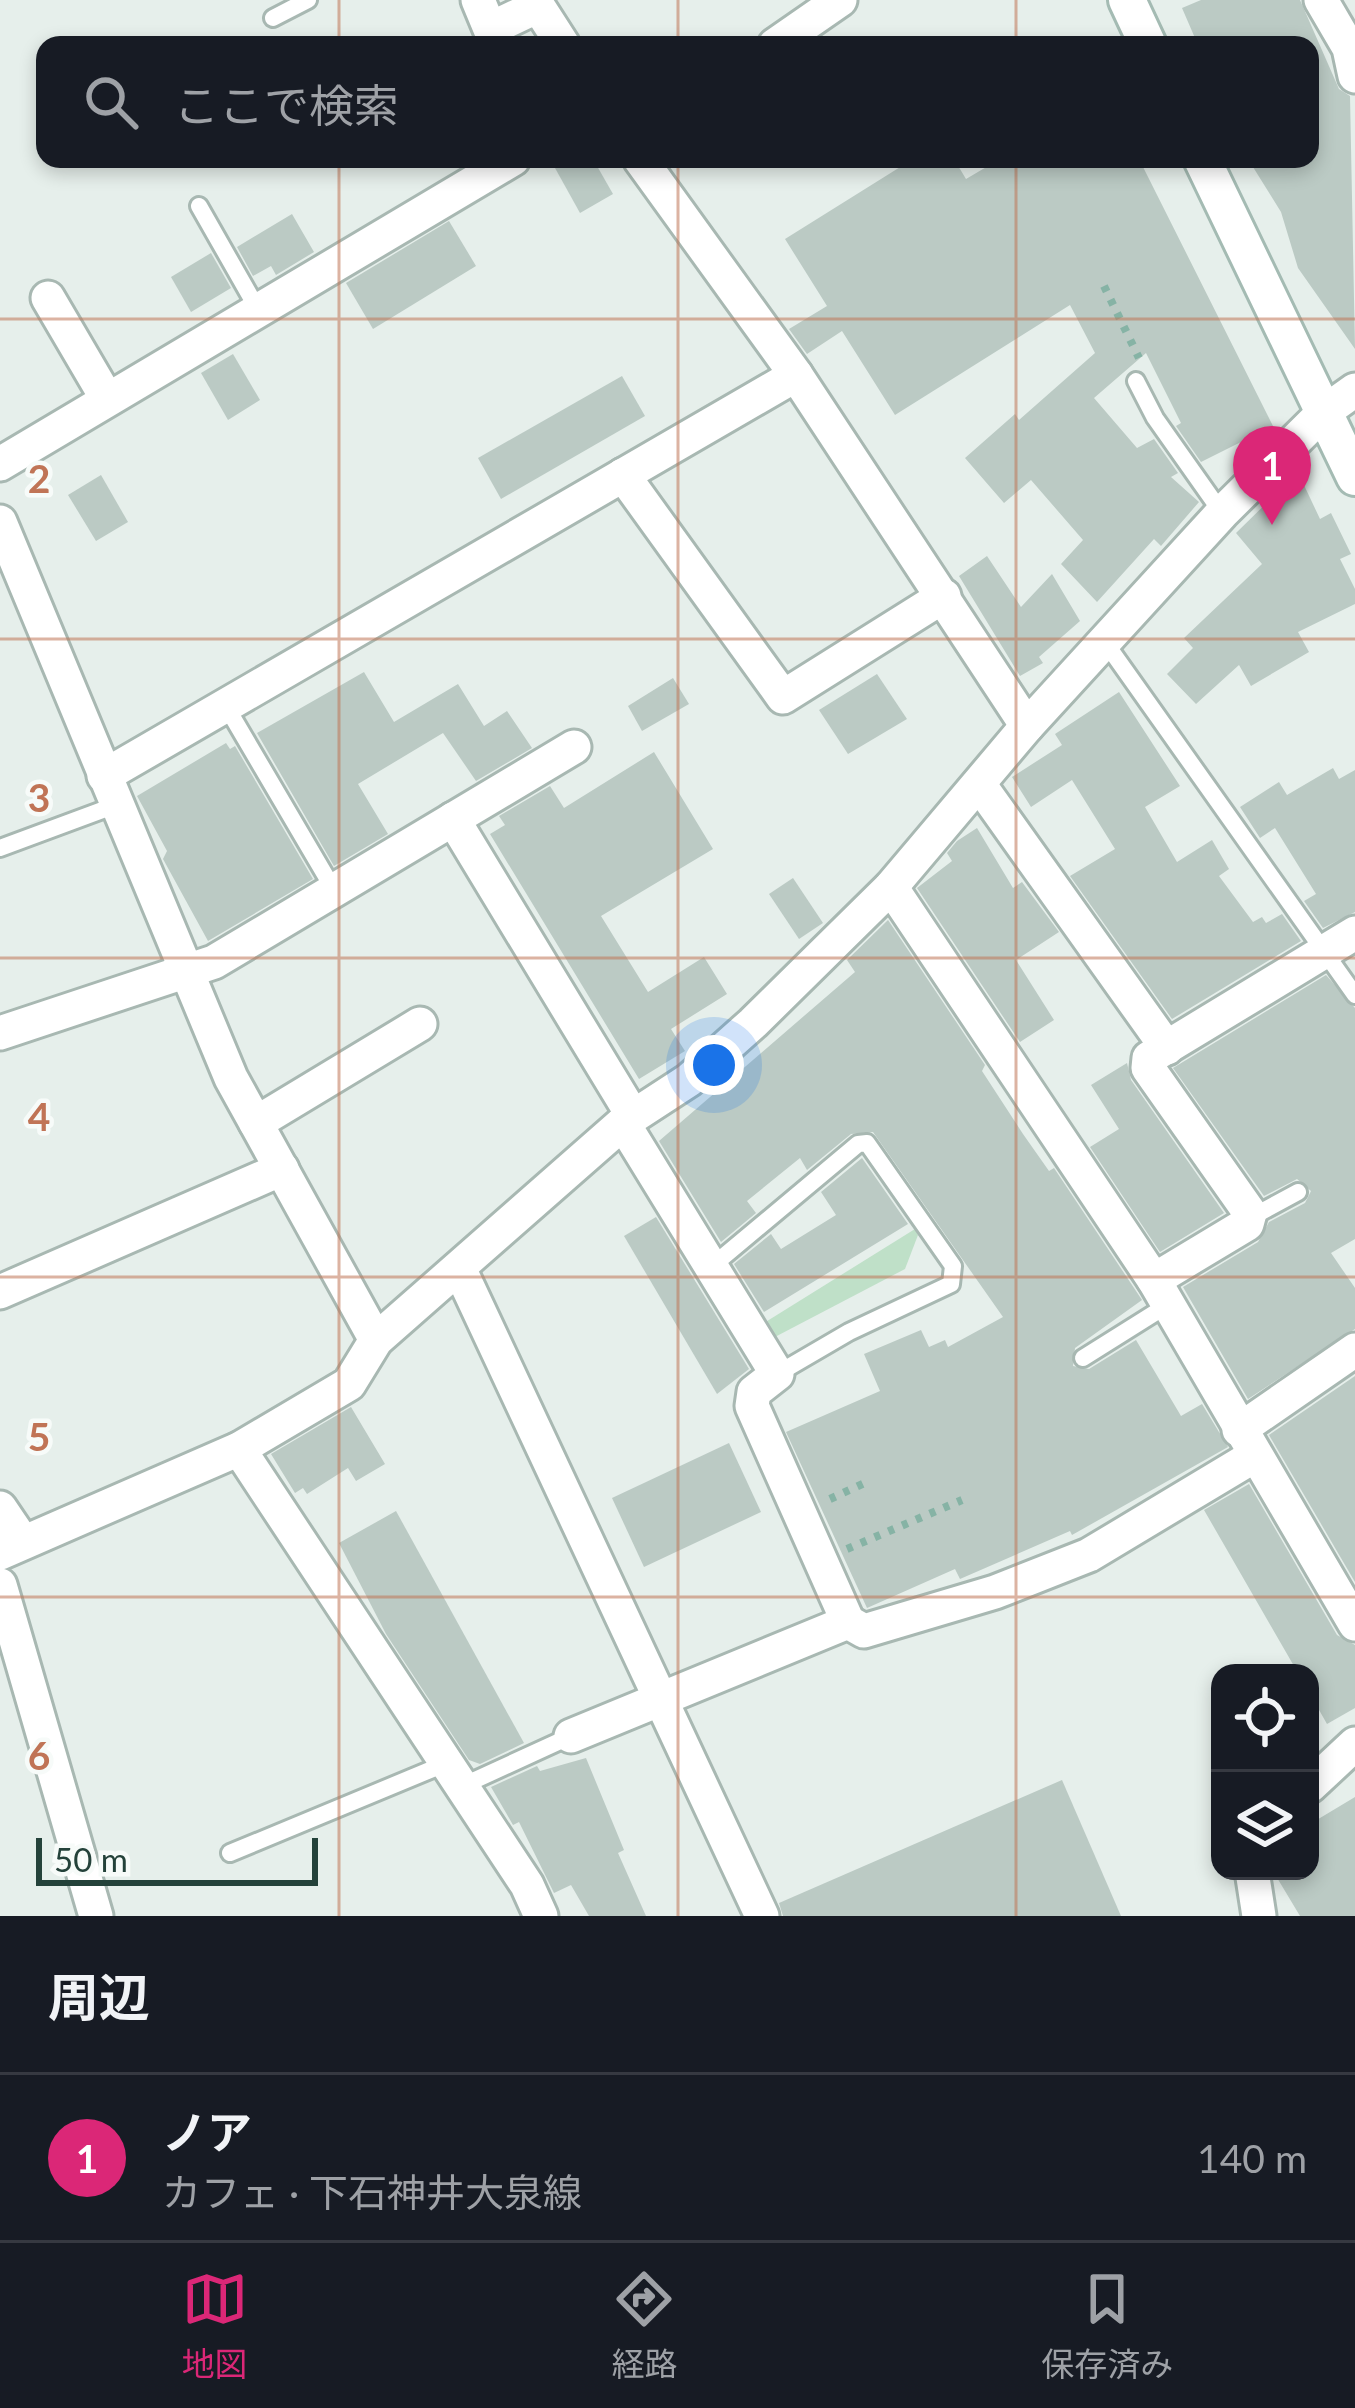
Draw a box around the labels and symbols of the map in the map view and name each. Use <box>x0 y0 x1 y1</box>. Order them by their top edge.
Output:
pin: 1 <box>1233 426 1311 525</box>
text: 2 <box>28 455 50 501</box>
text: 3 <box>28 774 50 820</box>
your location <box>684 1035 744 1095</box>
text: 4 <box>28 1093 50 1139</box>
text: 5 <box>28 1413 50 1459</box>
text: 6 <box>28 1732 50 1778</box>
scale bar <box>36 1832 318 1885</box>

